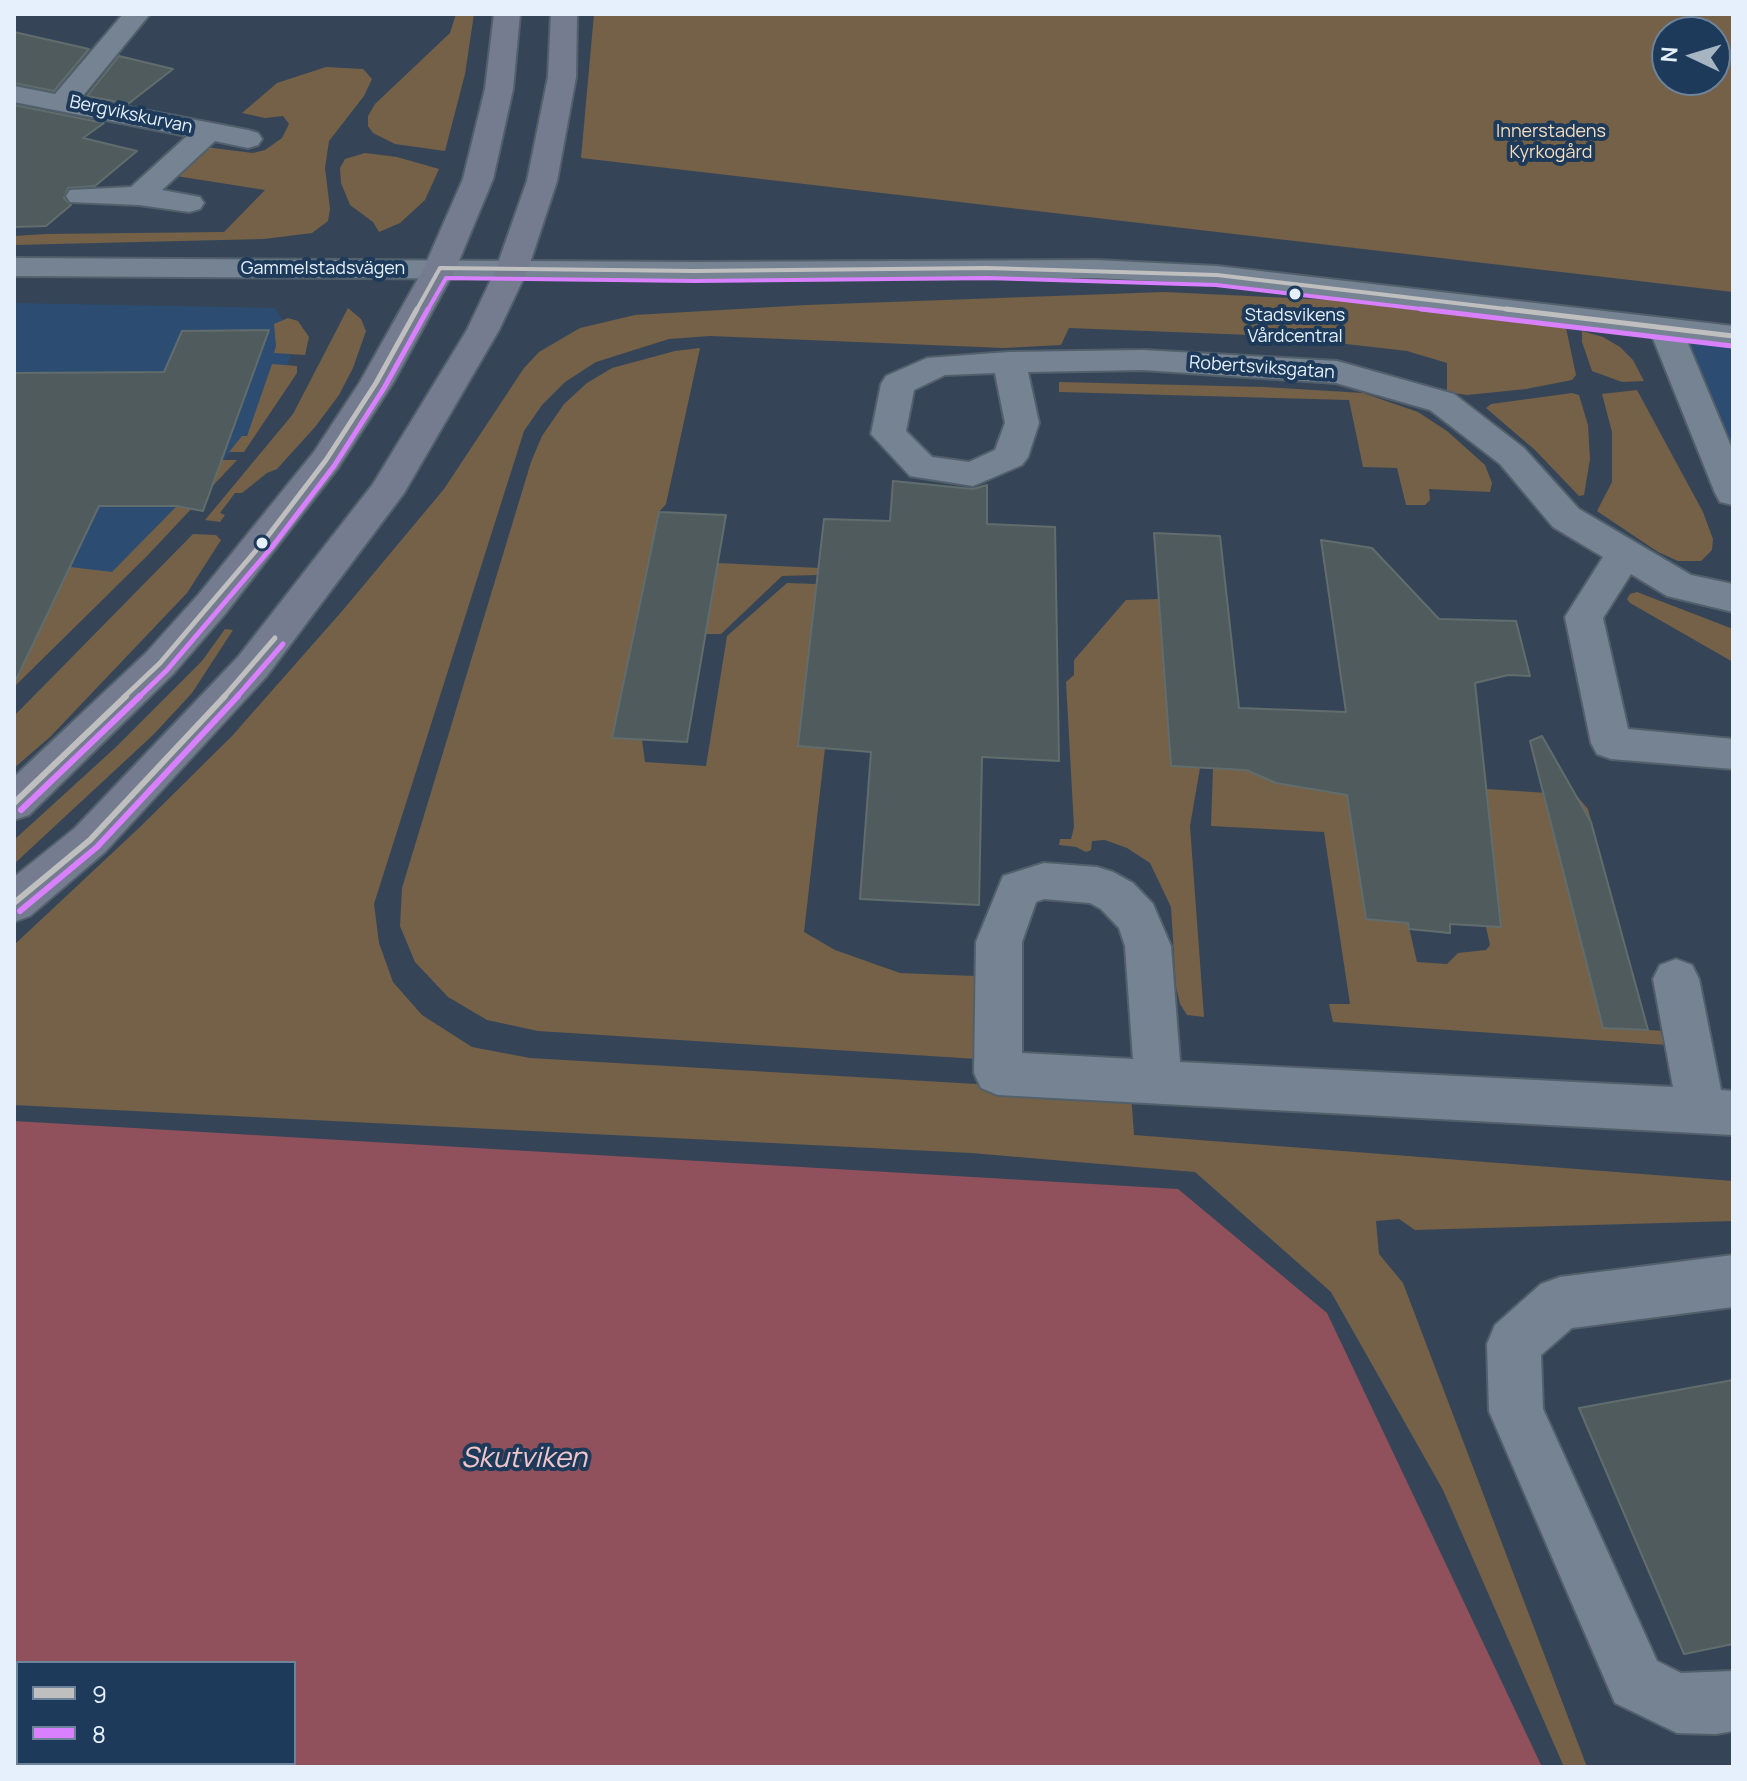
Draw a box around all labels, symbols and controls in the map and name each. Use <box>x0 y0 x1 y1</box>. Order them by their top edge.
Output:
north arrow <box>1651 16 1731 96</box>
text: N <box>1654 46 1685 63</box>
street label: Bergvikskurvan <box>67 91 195 139</box>
park label: Innerstadens Kyrkogård <box>1496 121 1606 164</box>
street label: Gammelstadsvägen <box>241 258 405 280</box>
marker: Stadsvikens Vårdcentral <box>1287 286 1303 302</box>
place label: Stadsvikens Vårdcentral <box>1245 305 1345 348</box>
street label: Robertsviksgatan <box>1188 352 1336 384</box>
unlabelled marker <box>254 535 270 551</box>
water label: Skutviken <box>461 1442 587 1476</box>
legend <box>16 1661 296 1765</box>
text: 9 <box>92 1677 107 1710</box>
text: 8 <box>92 1717 106 1750</box>

